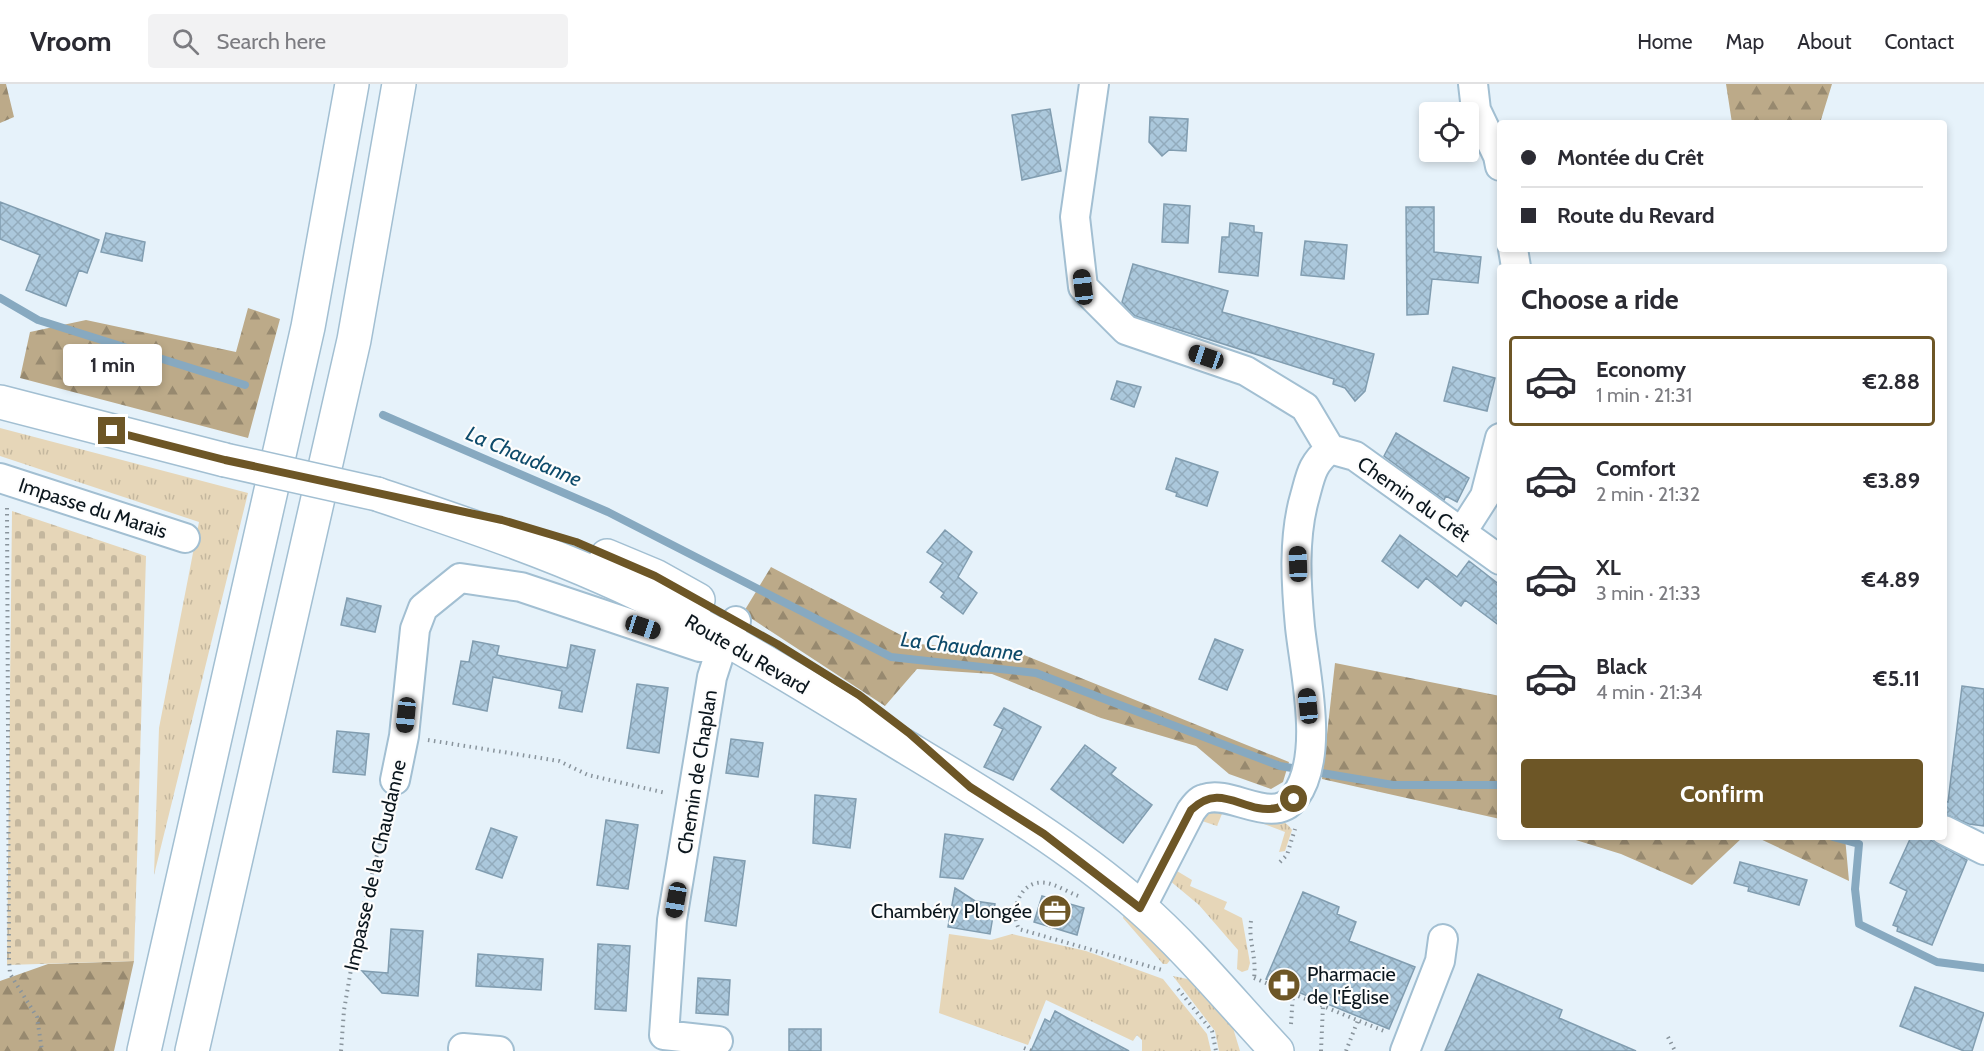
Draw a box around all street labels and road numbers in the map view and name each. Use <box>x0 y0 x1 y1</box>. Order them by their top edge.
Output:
street label: Chemin du Crêt <box>1353 451 1475 547</box>
street label: Impasse du Marais <box>16 473 170 543</box>
street label: Route du Revard <box>681 609 813 699</box>
street label: Chemin de Chaplan <box>672 688 722 856</box>
street label: Impasse de la Chaudanne <box>339 757 411 973</box>

